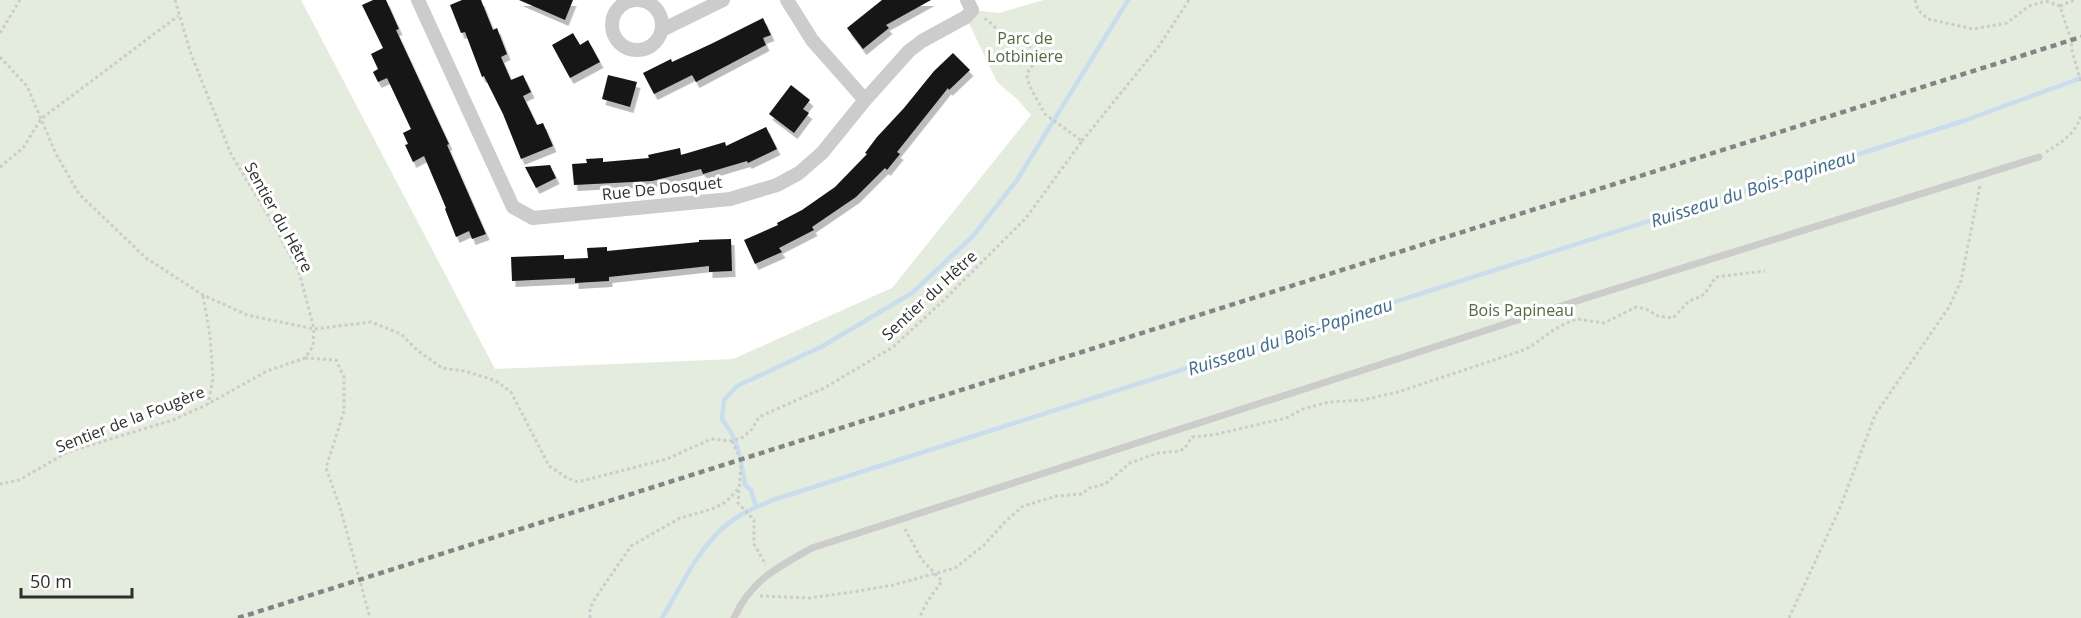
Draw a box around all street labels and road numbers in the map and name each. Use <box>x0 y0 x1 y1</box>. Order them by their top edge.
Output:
street label: Sentier du Hêtre <box>240 158 318 276</box>
street label: Rue De Dosquet <box>601 171 723 205</box>
street label: Sentier du Hêtre <box>877 245 981 345</box>
street label: Sentier de la Fougère <box>52 380 208 458</box>

